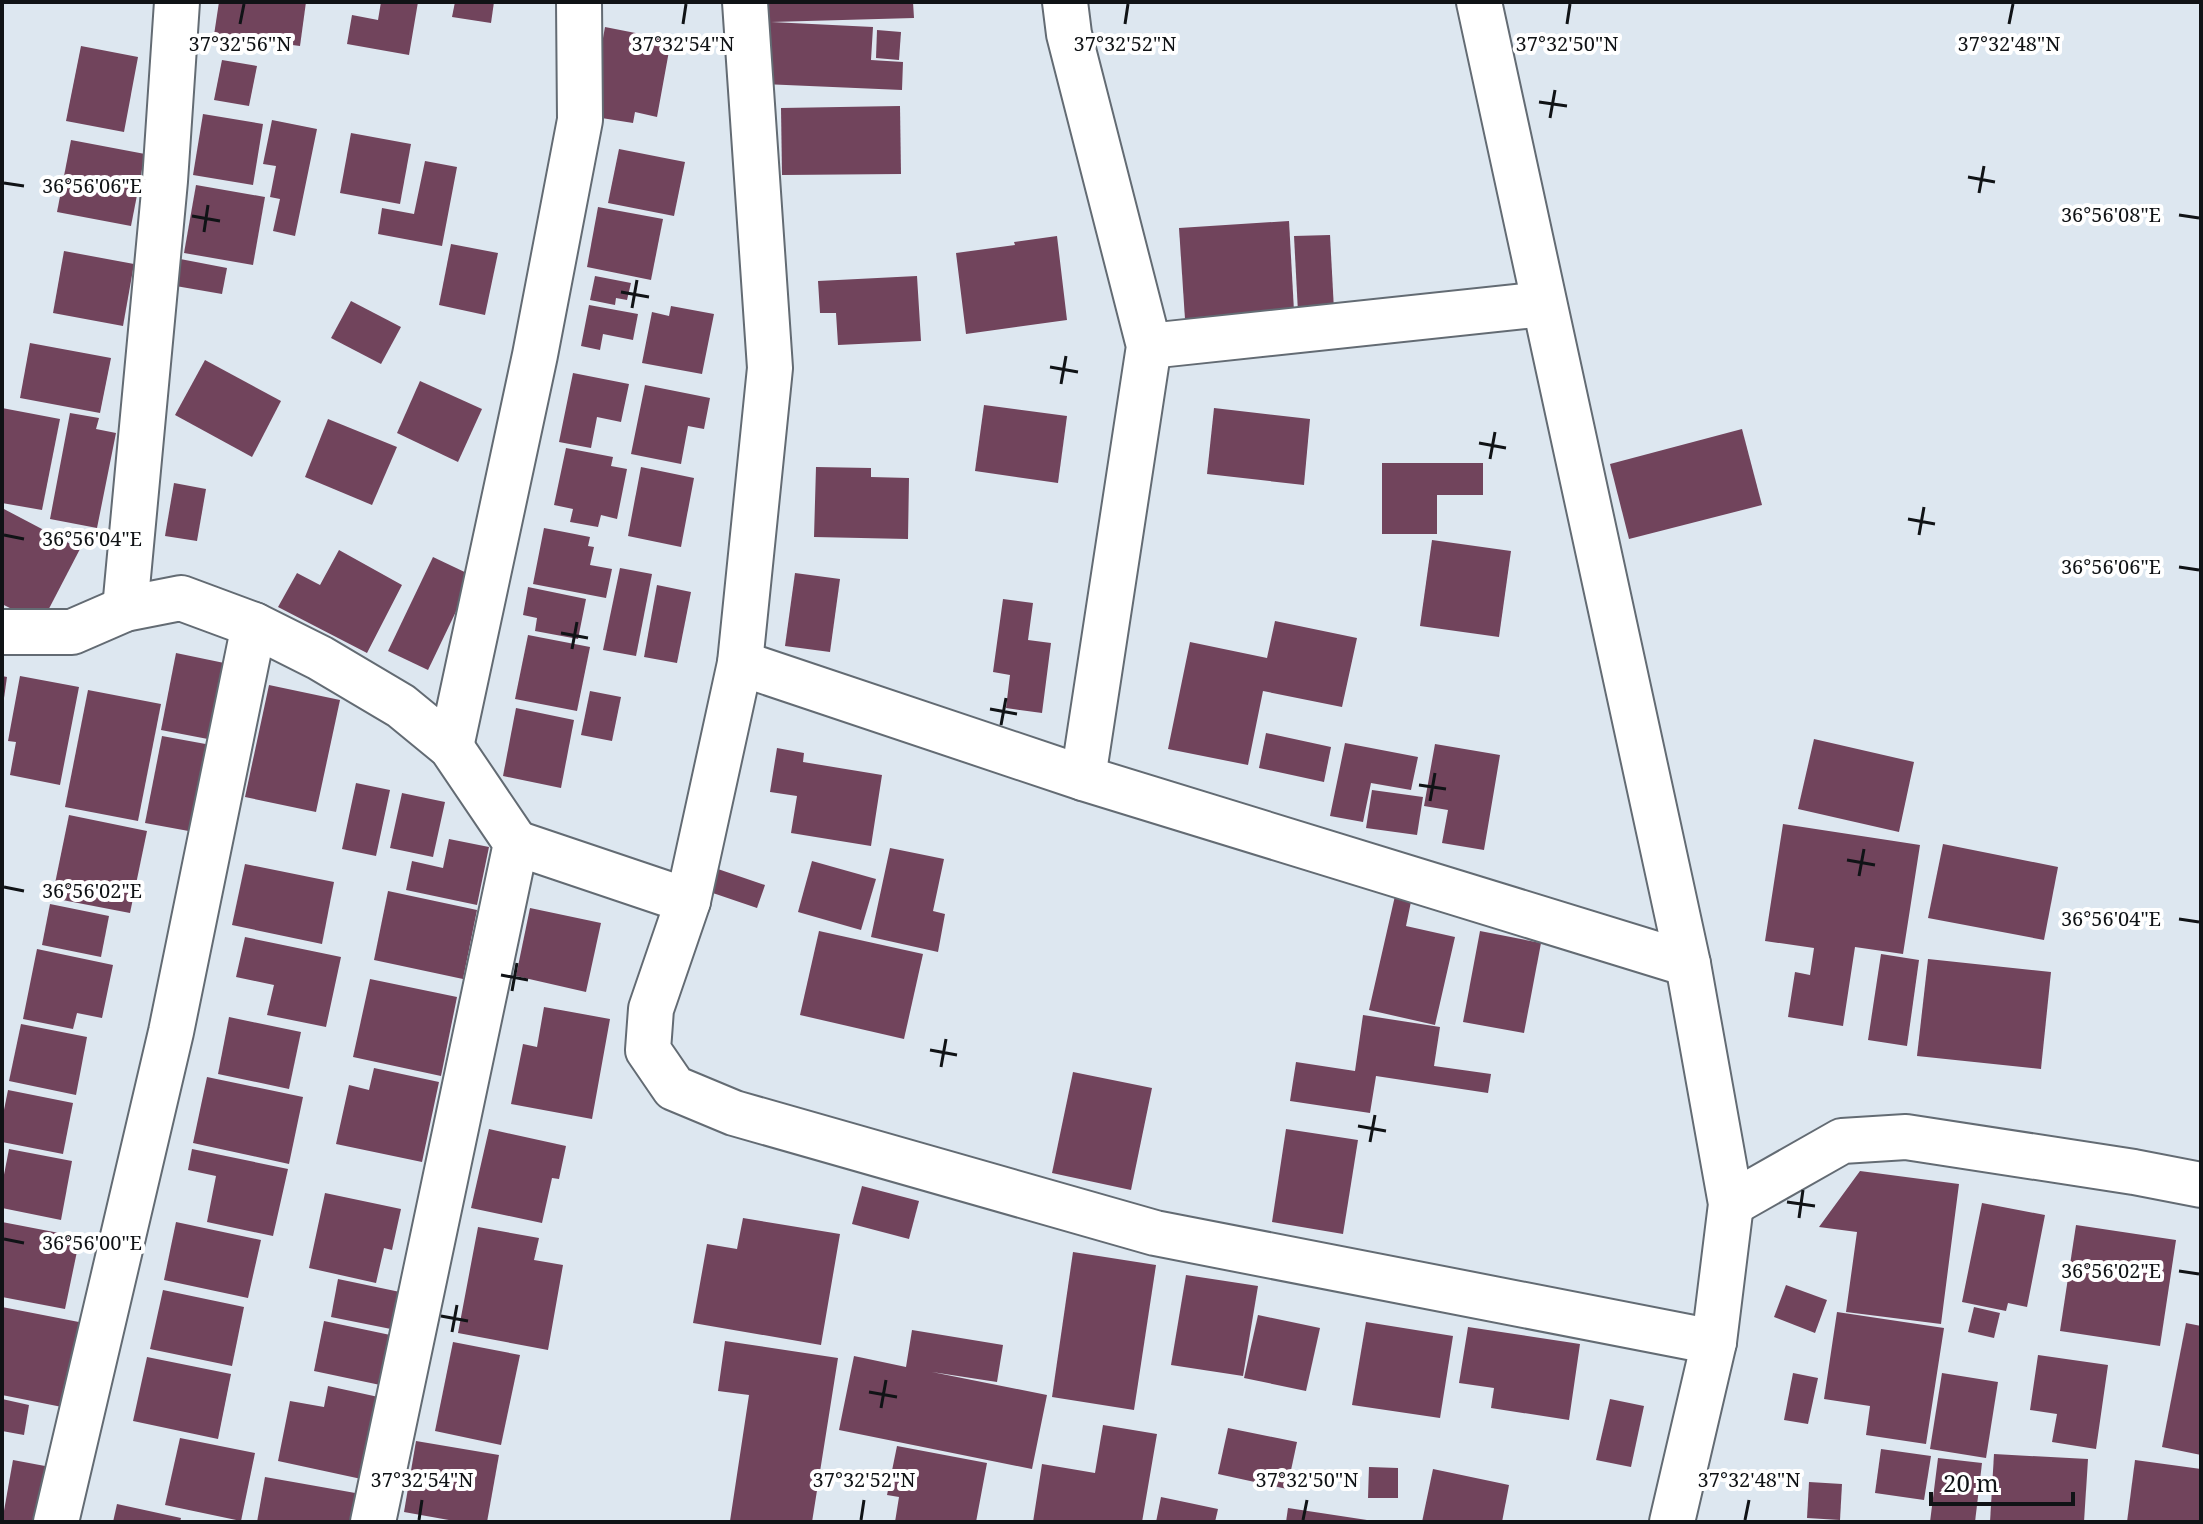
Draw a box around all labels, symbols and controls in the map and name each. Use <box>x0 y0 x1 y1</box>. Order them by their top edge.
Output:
text: 37°32'56"N <box>189 30 291 57</box>
text: 37°32'54"N <box>632 30 734 57</box>
text: 37°32'52"N <box>1074 30 1176 57</box>
text: 37°32'50"N <box>1516 30 1618 57</box>
text: 37°32'48"N <box>1958 30 2060 57</box>
text: 36°56'06"E <box>42 172 142 199</box>
text: 36°56'08"E <box>2061 201 2161 228</box>
text: 36°56'04"E <box>42 525 142 552</box>
text: 36°56'06"E <box>2061 553 2161 580</box>
text: 36°56'02"E <box>42 877 142 904</box>
text: 36°56'04"E <box>2061 905 2161 932</box>
text: 36°56'00"E <box>42 1229 142 1256</box>
text: 36°56'02"E <box>2061 1257 2161 1284</box>
scale bar <box>1931 1456 2073 1506</box>
text: 37°32'54"N <box>371 1466 473 1493</box>
text: 37°32'52"N <box>813 1466 915 1493</box>
text: 37°32'50"N <box>1256 1466 1358 1493</box>
text: 37°32'48"N <box>1698 1466 1800 1493</box>
text: 20 m <box>1943 1466 1999 1499</box>

